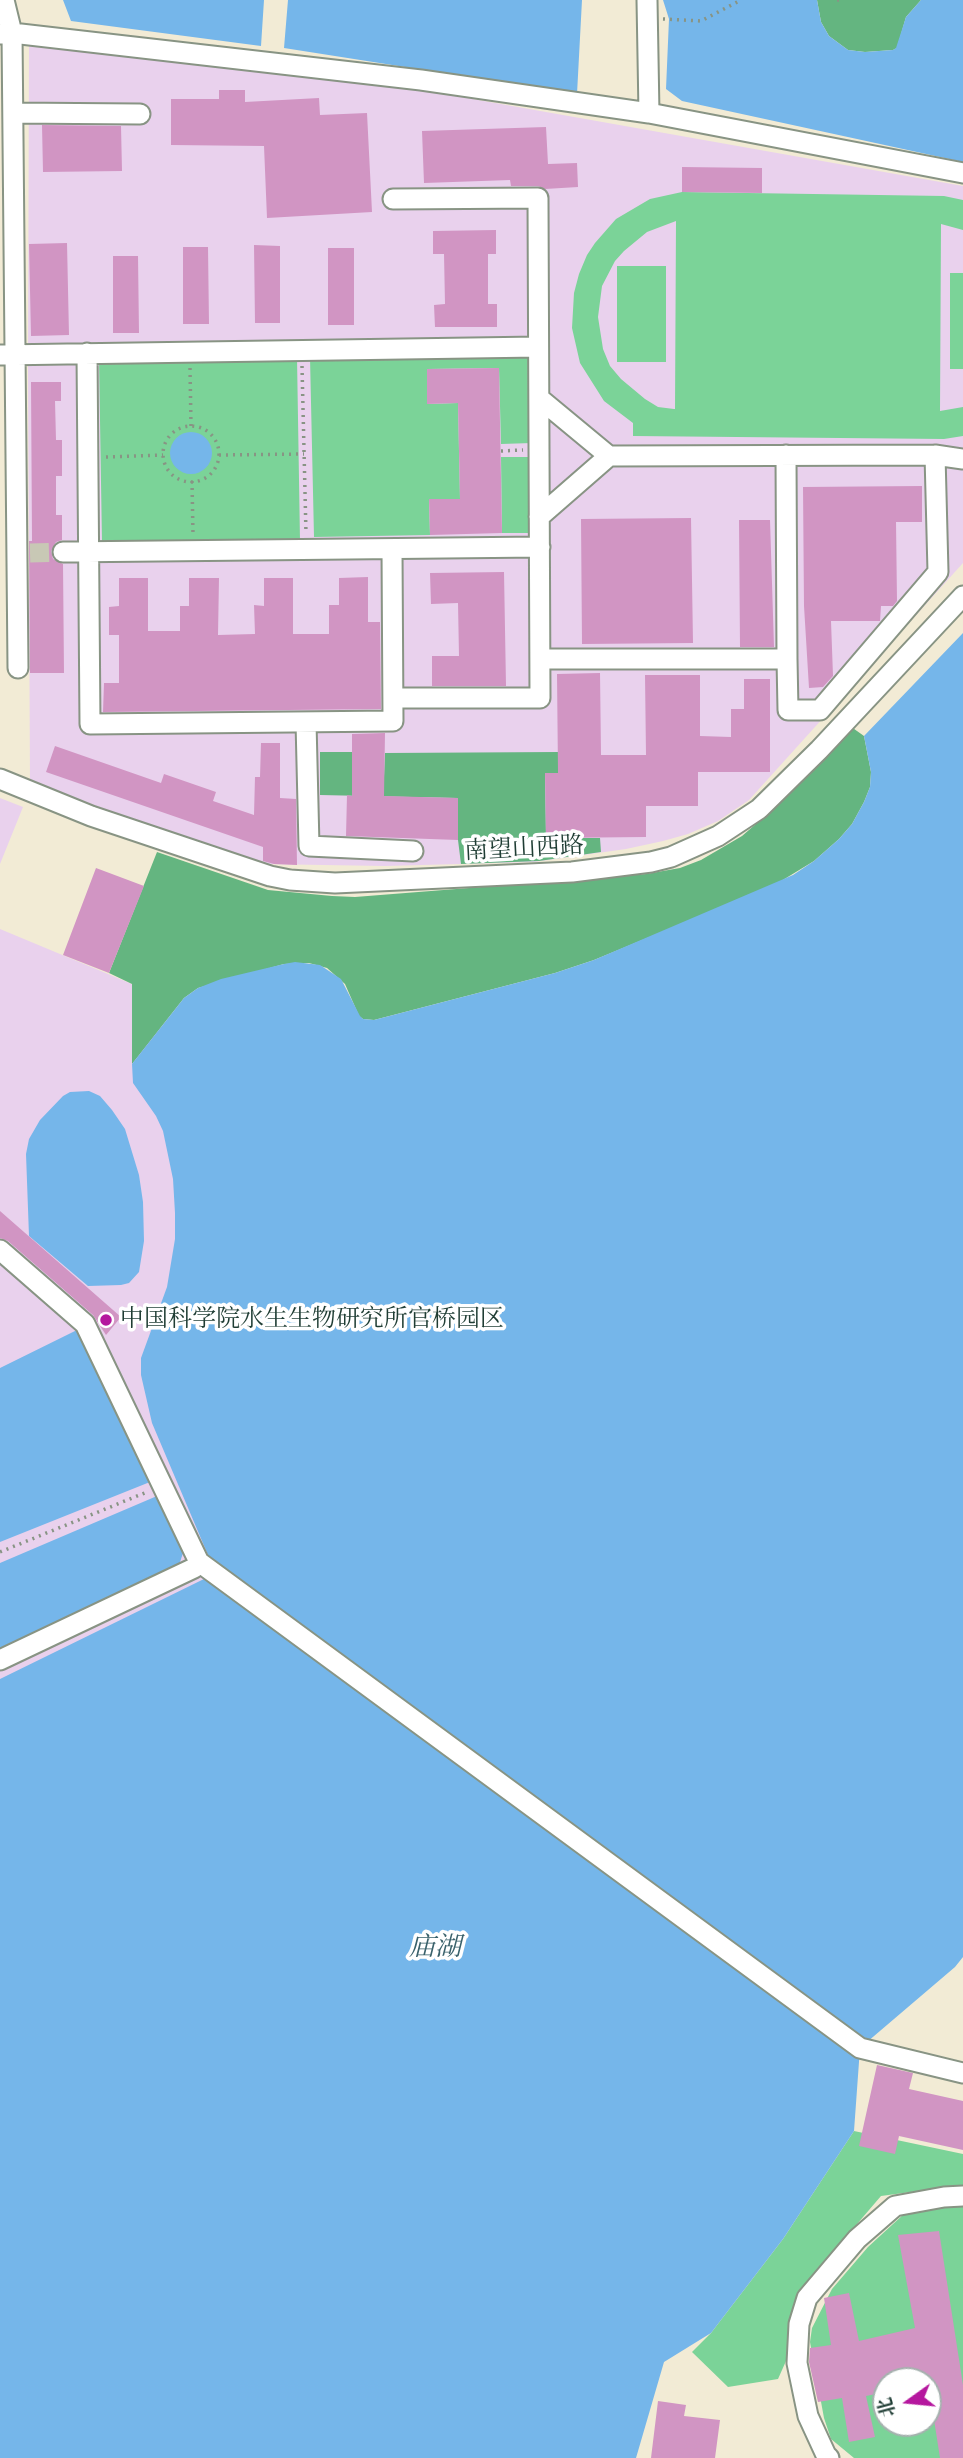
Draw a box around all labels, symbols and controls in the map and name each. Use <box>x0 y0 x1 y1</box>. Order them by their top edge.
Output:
street label: 南望山西路 <box>463 831 585 867</box>
place label: 中国科学院水生生物研究所官桥园区 <box>120 1306 504 1334</box>
marker: 中国科学院水生生物研究所官桥园区 <box>98 1312 114 1328</box>
water label: 庙湖 <box>409 1932 461 1964</box>
north arrow <box>872 2367 942 2437</box>
text: 北 <box>877 2395 900 2419</box>

